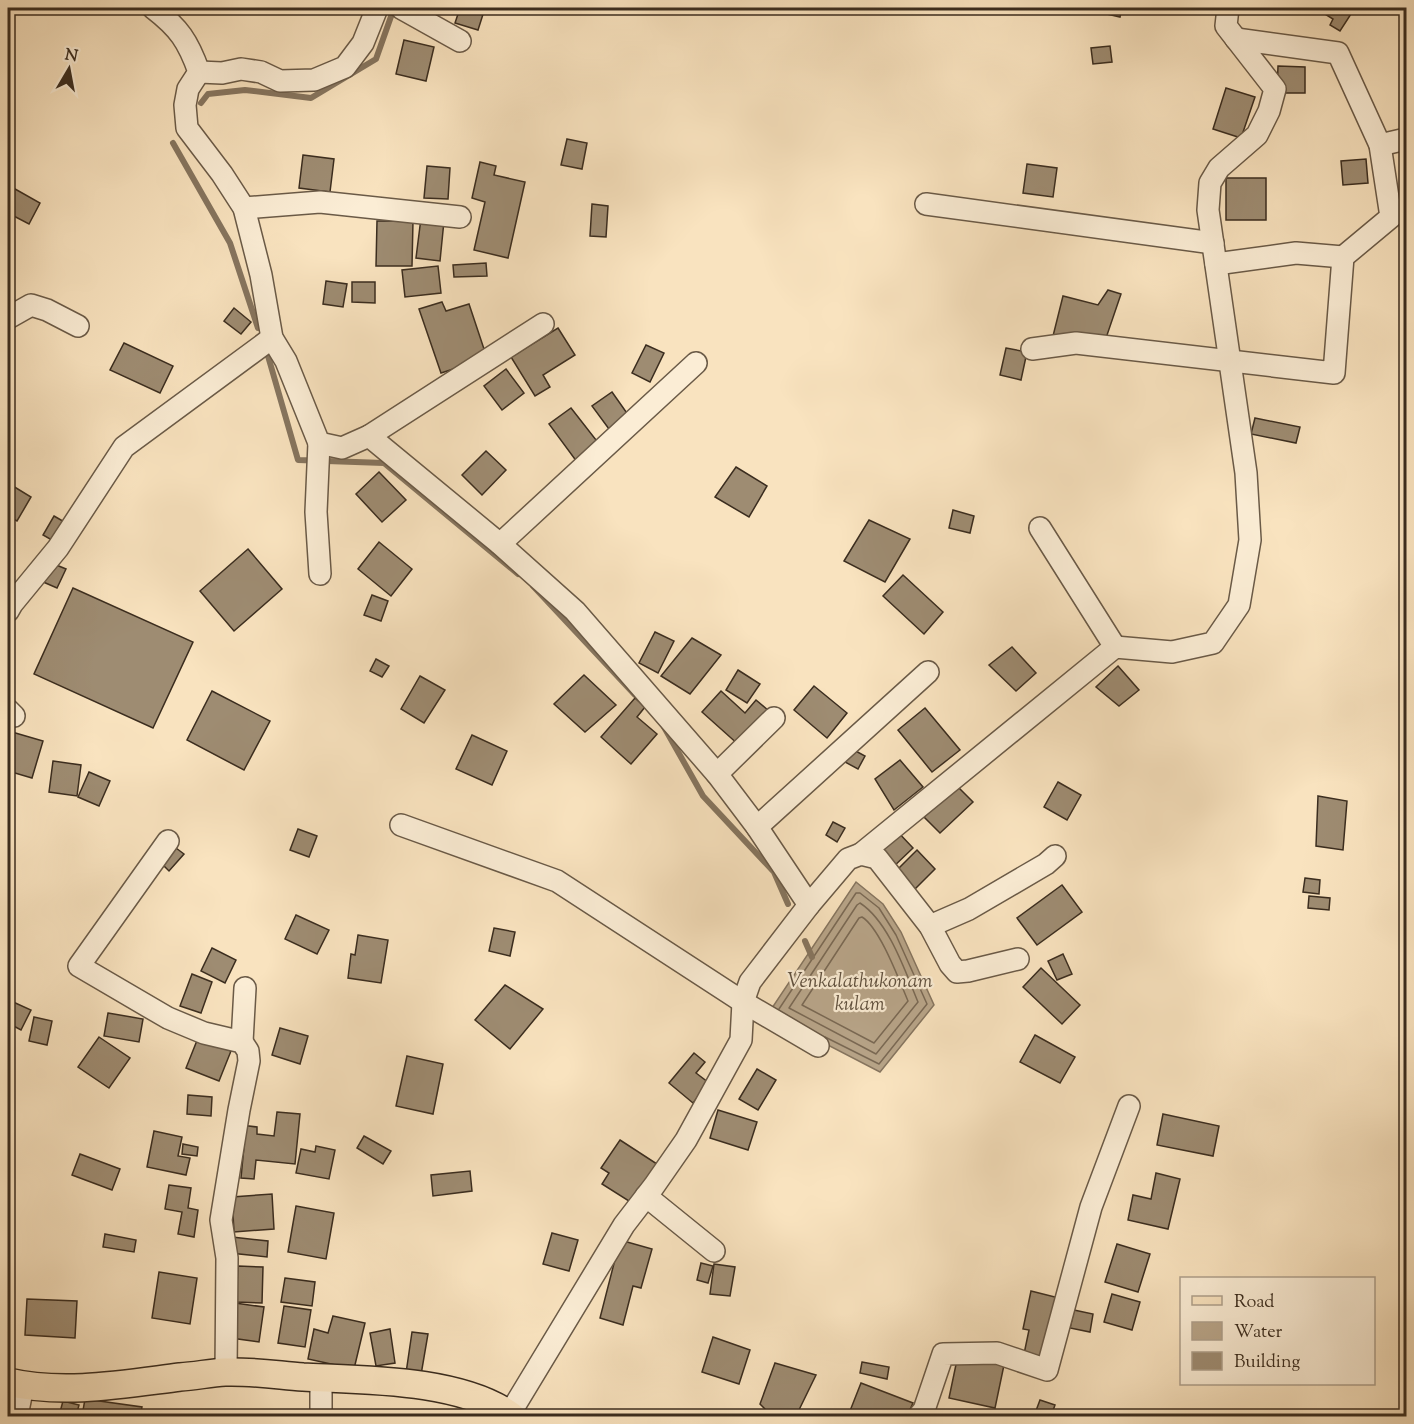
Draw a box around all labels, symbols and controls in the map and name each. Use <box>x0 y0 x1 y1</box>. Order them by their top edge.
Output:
north arrow <box>39 39 99 99</box>
text: N <box>63 44 80 69</box>
water label: Venkalathukonam kulam <box>787 968 933 1020</box>
legend <box>1180 1277 1375 1385</box>
text: Road <box>1234 1290 1274 1316</box>
text: Water <box>1234 1320 1283 1346</box>
text: Building <box>1234 1350 1300 1376</box>

